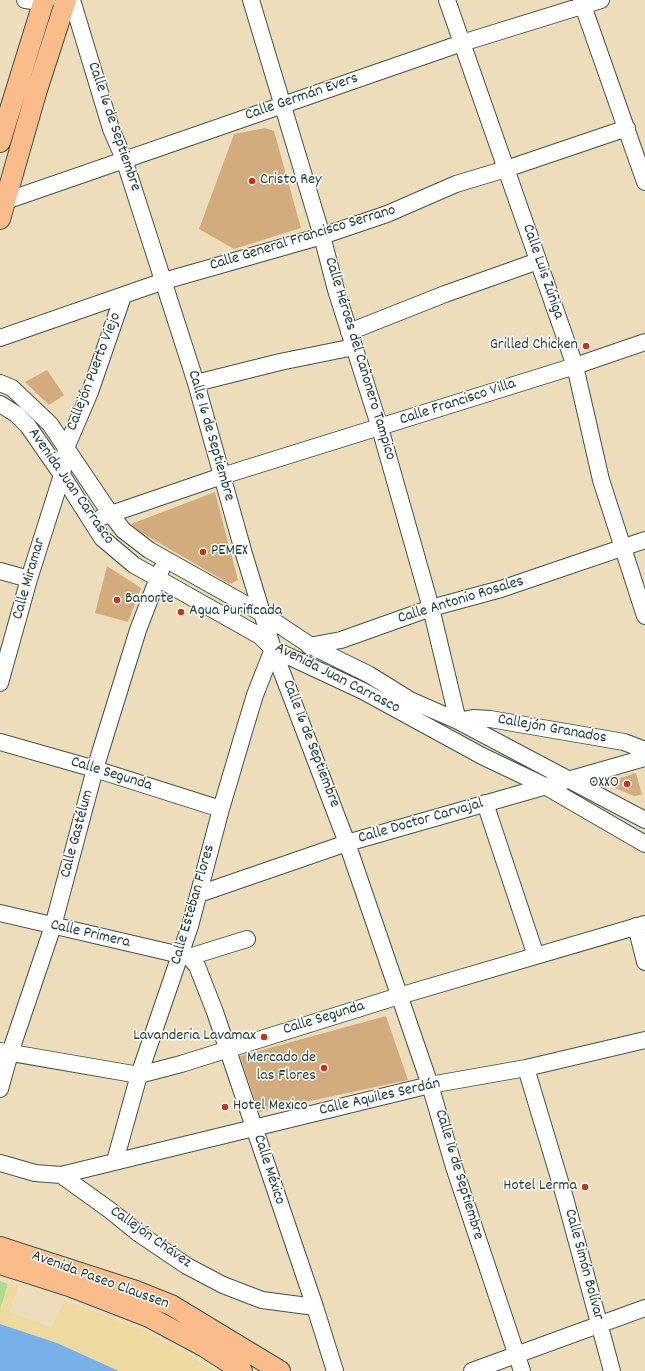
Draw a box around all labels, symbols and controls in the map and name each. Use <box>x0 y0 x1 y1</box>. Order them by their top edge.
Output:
street label: Calle 16 de Septiembre <box>82 60 144 194</box>
street label: Calle Germán Evers <box>243 70 361 126</box>
place label: Cristo Rey <box>260 171 322 191</box>
marker: Cristo Rey <box>247 176 257 186</box>
street label: Calle General Francisco Serrano <box>208 202 398 276</box>
street label: Calle Luis Zúñiga <box>517 222 567 322</box>
street label: Calle Héroes del Cañonero Tampico <box>319 255 399 463</box>
street label: Callejón Puerto Viejo <box>64 310 126 434</box>
place label: Grilled Chicken <box>490 336 578 356</box>
marker: Grilled Chicken <box>581 341 591 351</box>
street label: Calle 16 de Septiembre <box>182 368 238 504</box>
street label: Calle Francisco Villa <box>398 375 518 431</box>
street label: Avenida Juan Carrasco <box>23 425 117 549</box>
street label: Calle Miramar <box>9 536 51 622</box>
place label: PEMEX <box>211 542 248 562</box>
marker: PEMEX <box>198 547 208 557</box>
street label: Calle Antonio Rosales <box>396 573 526 629</box>
place label: Banorte <box>125 590 173 610</box>
marker: Banorte <box>112 595 122 605</box>
place label: Agua Purificada <box>189 602 282 622</box>
marker: Agua Purificada <box>176 607 186 617</box>
street label: Avenida Juan Carrasco <box>271 639 403 719</box>
street label: Calle 16 de Septiembre <box>277 677 343 811</box>
street label: Callejón Granados <box>496 711 608 749</box>
street label: Calle Segunda <box>68 754 154 796</box>
place label: OXXO <box>589 774 619 794</box>
marker: OXXO <box>622 779 632 789</box>
street label: Calle Gastélum <box>57 788 99 880</box>
street label: Calle Doctor Carvajal <box>356 795 486 849</box>
street label: Calle Esteban Flores <box>168 843 220 967</box>
street label: Calle Primera <box>48 916 132 954</box>
street label: Calle Segunda <box>281 998 367 1040</box>
place label: Lavanderia Lavamax <box>133 1027 256 1047</box>
marker: Lavanderia Lavamax <box>259 1032 269 1042</box>
place label: Mercado de las Flores <box>247 1049 316 1087</box>
marker: Mercado de las Flores <box>319 1063 329 1073</box>
street label: Calle Aquiles Serdán <box>318 1075 442 1121</box>
place label: Hotel Mexico <box>233 1097 308 1117</box>
marker: Hotel Mexico <box>220 1102 230 1112</box>
street label: Calle 16 de Septiembre <box>429 1108 487 1242</box>
street label: Calle México <box>248 1133 288 1207</box>
place label: Hotel Lerma <box>503 1177 577 1197</box>
marker: Hotel Lerma <box>580 1182 590 1192</box>
street label: Callejón Chávez <box>105 1203 195 1273</box>
street label: Calle Simón Bolívar <box>559 1207 607 1323</box>
street label: Avenida Paseo Claussen <box>29 1247 171 1315</box>

